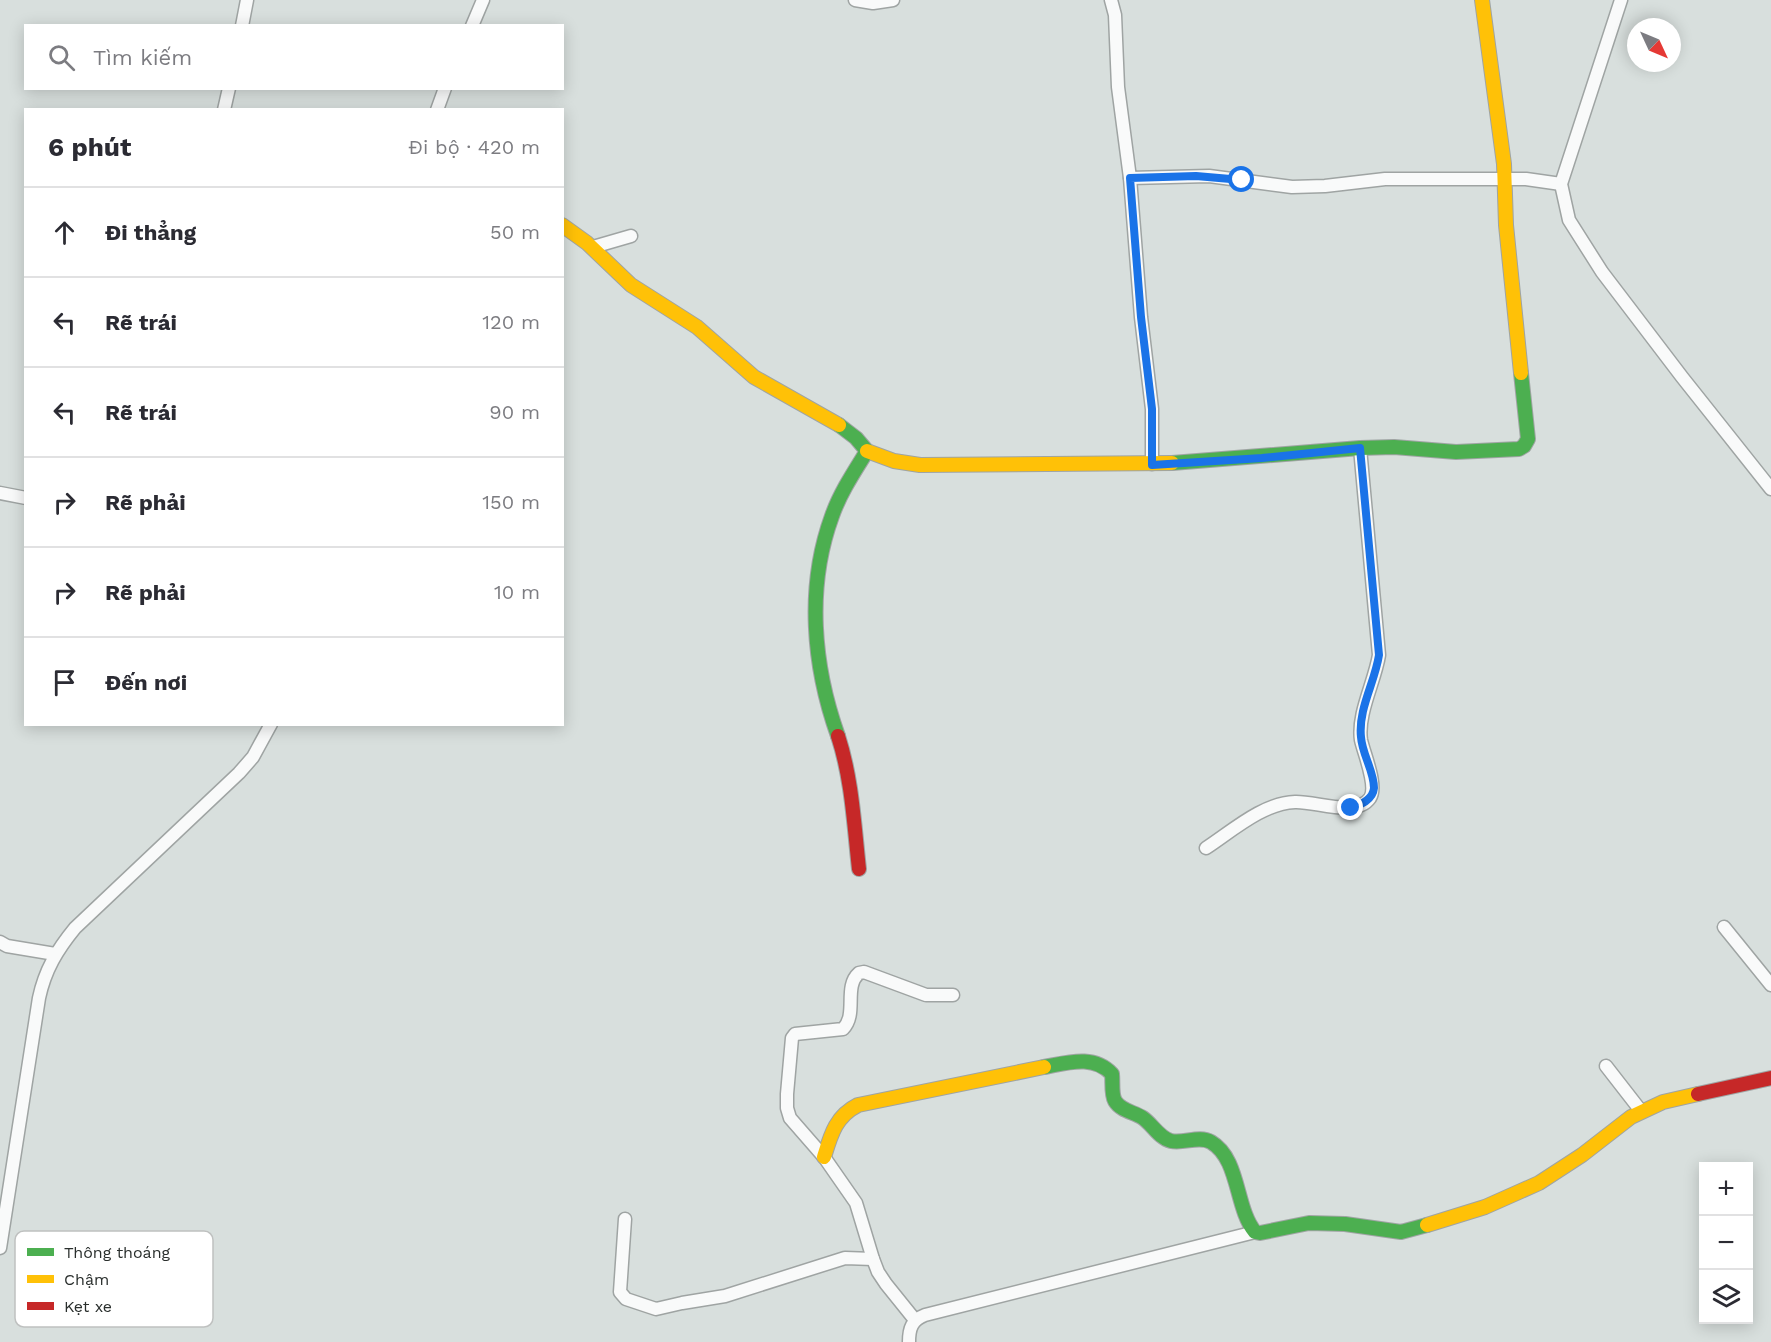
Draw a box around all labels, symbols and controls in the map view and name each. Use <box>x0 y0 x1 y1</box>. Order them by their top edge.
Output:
north arrow <box>1627 18 1681 72</box>
search box <box>24 24 564 90</box>
icon: search <box>45 41 78 74</box>
text: Tìm kiếm <box>93 45 192 70</box>
text: 6 phút <box>48 132 131 162</box>
text: Đi bộ · 420 m <box>408 135 540 159</box>
route start <box>1228 166 1254 192</box>
icon: ahead <box>48 216 81 249</box>
text: Đi thẳng <box>105 220 196 245</box>
text: 50 m <box>490 220 540 244</box>
icon: left <box>48 306 81 339</box>
text: Rẽ trái <box>105 310 177 335</box>
text: 120 m <box>482 310 540 334</box>
icon: left <box>48 396 81 429</box>
text: Rẽ trái <box>105 400 177 425</box>
text: 90 m <box>489 400 540 424</box>
icon: right <box>48 486 81 519</box>
text: Rẽ phải <box>105 490 186 515</box>
text: 150 m <box>482 490 540 514</box>
icon: right <box>48 576 81 609</box>
text: Rẽ phải <box>105 580 186 605</box>
text: 10 m <box>494 580 540 604</box>
icon: arrive <box>48 666 81 699</box>
text: Đến nơi <box>105 670 187 695</box>
route end <box>1337 794 1363 820</box>
map controls <box>1699 1162 1753 1324</box>
button: + <box>1699 1162 1753 1216</box>
button: − <box>1699 1216 1753 1270</box>
legend <box>15 1231 213 1327</box>
text: Thông thoáng <box>64 1243 171 1262</box>
text: Chậm <box>64 1270 109 1289</box>
button: layers <box>1699 1270 1753 1324</box>
text: Kẹt xe <box>64 1297 112 1316</box>

